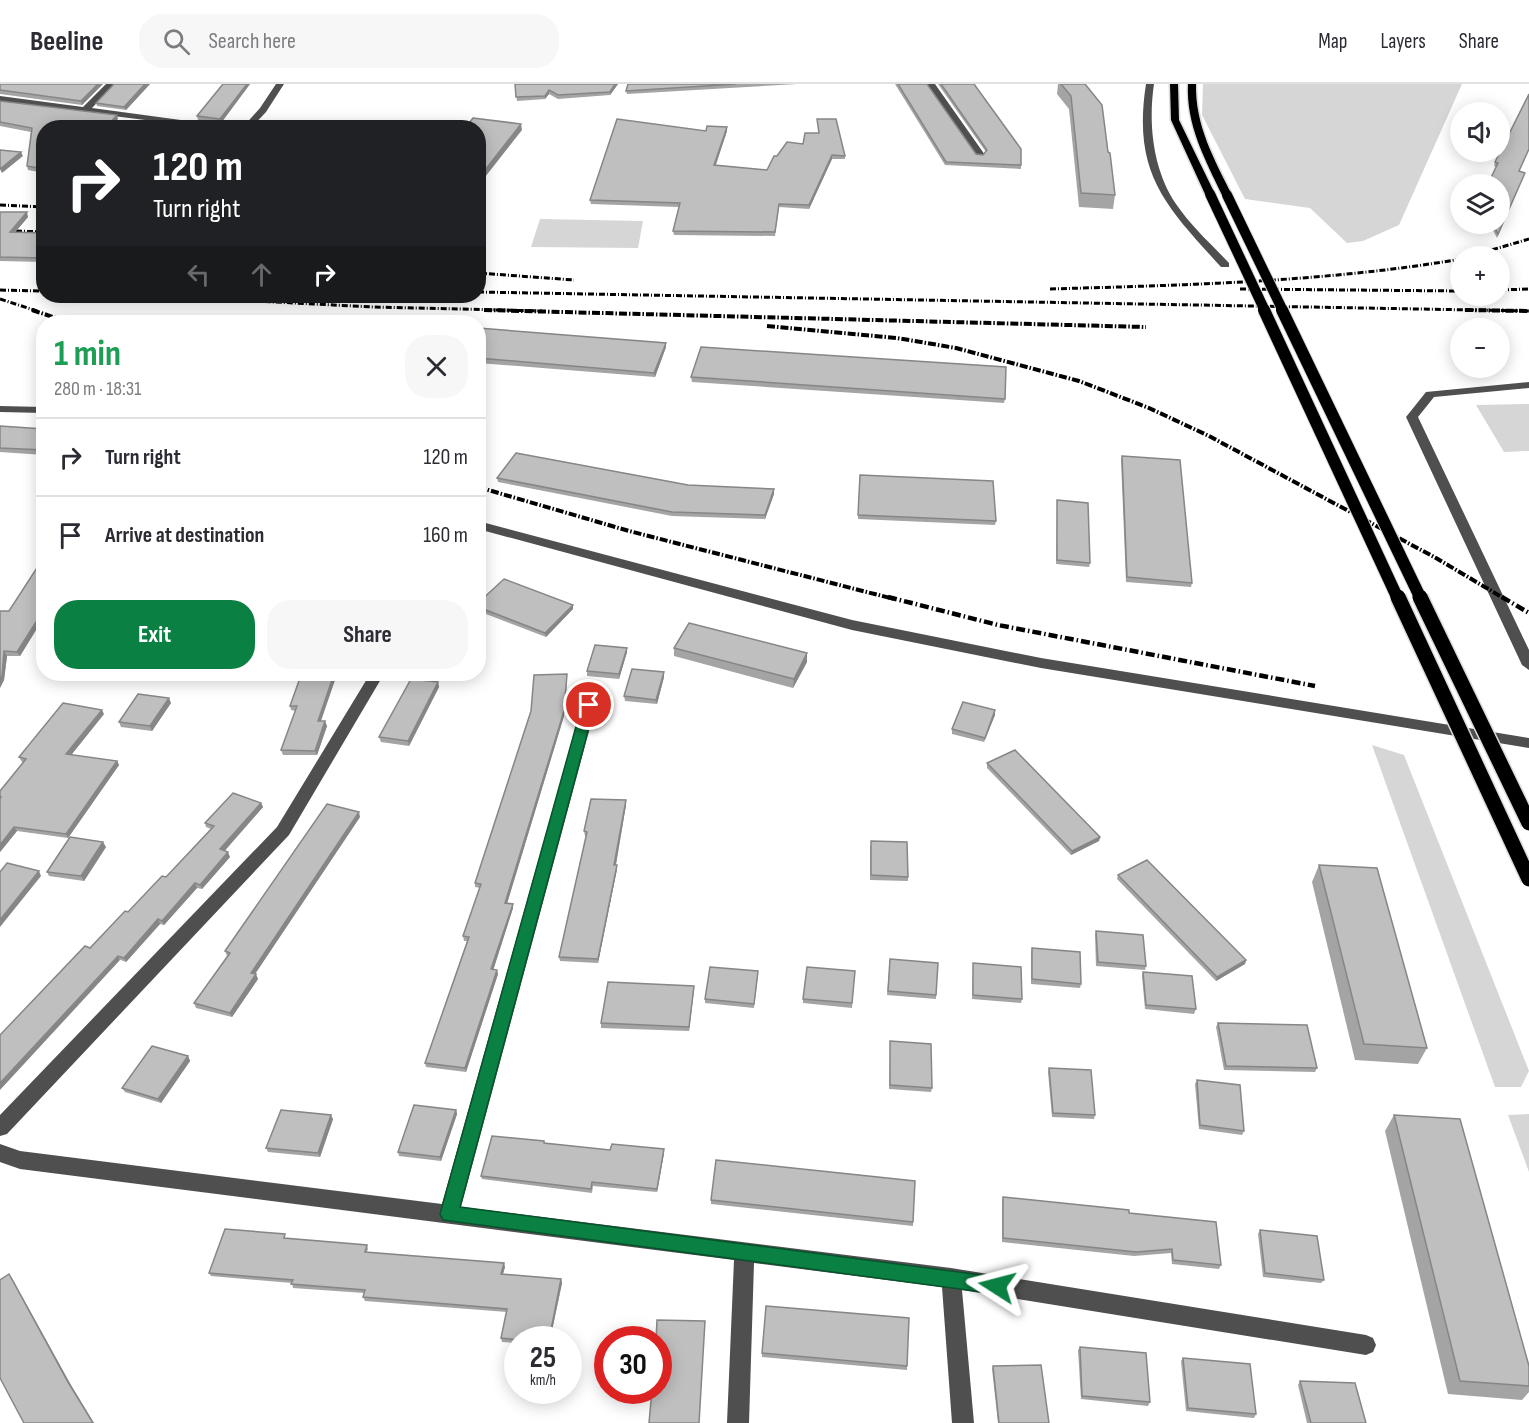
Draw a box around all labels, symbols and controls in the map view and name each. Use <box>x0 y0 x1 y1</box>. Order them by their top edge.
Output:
search box <box>139 14 559 68</box>
text: Beeline <box>30 25 103 58</box>
icon: search <box>160 25 193 58</box>
text: Search here <box>208 28 296 55</box>
text: Map <box>1318 29 1347 54</box>
text: Layers <box>1380 29 1426 54</box>
text: Share <box>1459 29 1499 54</box>
map controls <box>1450 102 1510 378</box>
button: sound <box>1450 102 1510 162</box>
text: 120 m <box>153 142 243 193</box>
icon: right <box>54 144 132 222</box>
button: layers <box>1450 174 1510 234</box>
text: Turn right <box>153 193 240 225</box>
button: + <box>1450 246 1510 306</box>
icon: left <box>182 258 215 291</box>
icon: ahead <box>245 258 278 291</box>
icon: right <box>308 258 341 291</box>
button: − <box>1450 318 1510 378</box>
text: 1 min <box>54 333 121 376</box>
button: close <box>405 335 468 398</box>
text: 280 m · 18:31 <box>54 377 141 401</box>
icon: right <box>54 441 87 474</box>
text: Turn right <box>105 444 181 471</box>
text: 120 m <box>424 444 468 471</box>
icon: arrive <box>54 519 87 552</box>
text: Arrive at destination <box>105 522 264 549</box>
text: 160 m <box>423 522 468 549</box>
button: Exit <box>54 600 255 669</box>
button: Share <box>267 600 468 669</box>
pin <box>563 679 614 730</box>
icon: arrive <box>572 688 605 721</box>
position arrow <box>965 1254 1029 1318</box>
speed limit sign: 30 <box>594 1326 672 1404</box>
text: 25 <box>530 1340 556 1376</box>
text: km/h <box>530 1371 556 1390</box>

